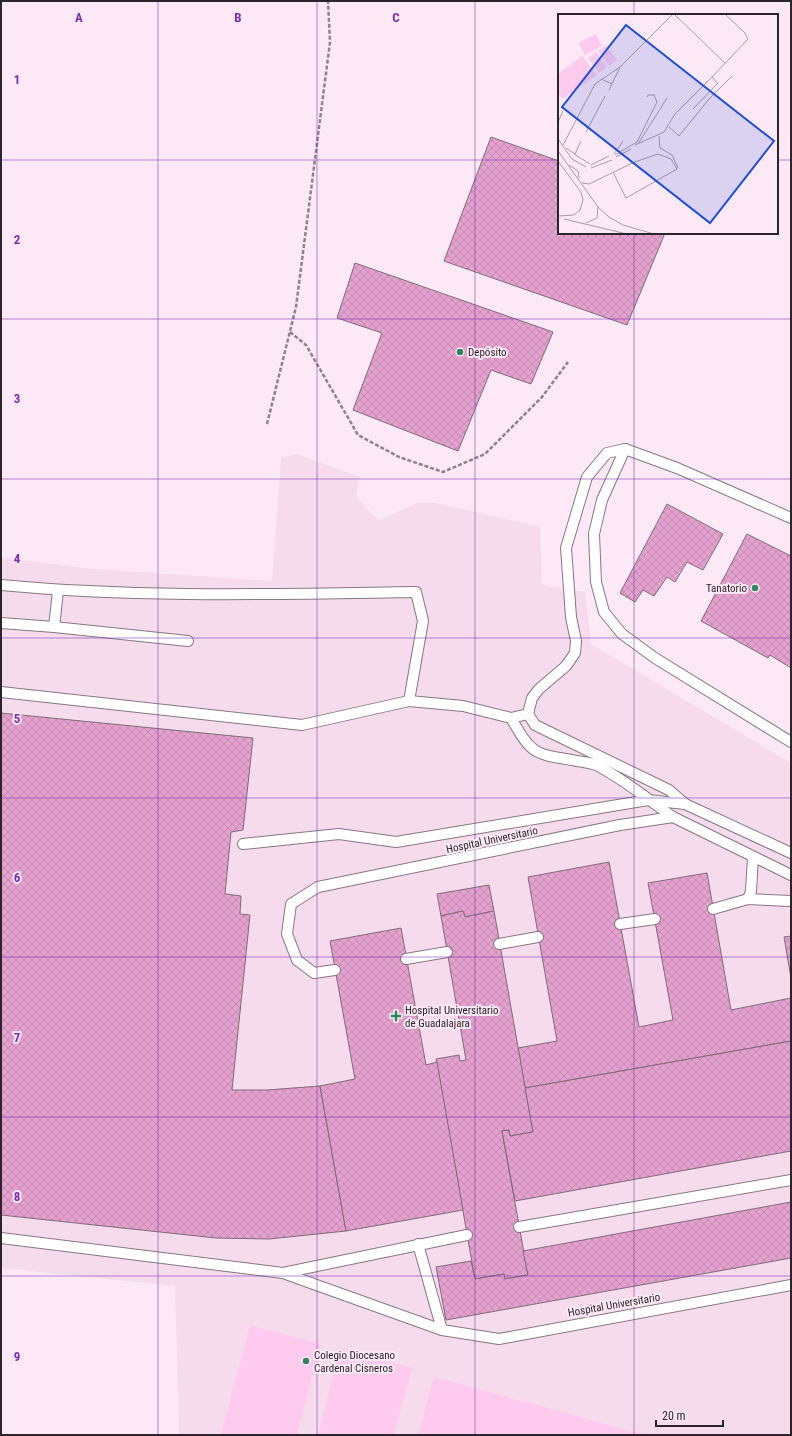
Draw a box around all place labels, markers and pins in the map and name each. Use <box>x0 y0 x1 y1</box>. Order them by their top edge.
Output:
place label: Depósito <box>468 346 507 359</box>
marker: Depósito <box>455 347 465 357</box>
place label: Tanatorio <box>706 582 747 595</box>
marker: Tanatorio <box>750 583 760 593</box>
place label: Hospital Universitario de Guadalajara <box>405 1004 499 1030</box>
marker: Hospital Universitario de Guadalajara <box>390 1010 402 1022</box>
place label: Colegio Diocesano Cardenal Cisneros <box>314 1349 396 1375</box>
marker: Colegio Diocesano Cardenal Cisneros <box>301 1356 311 1366</box>

